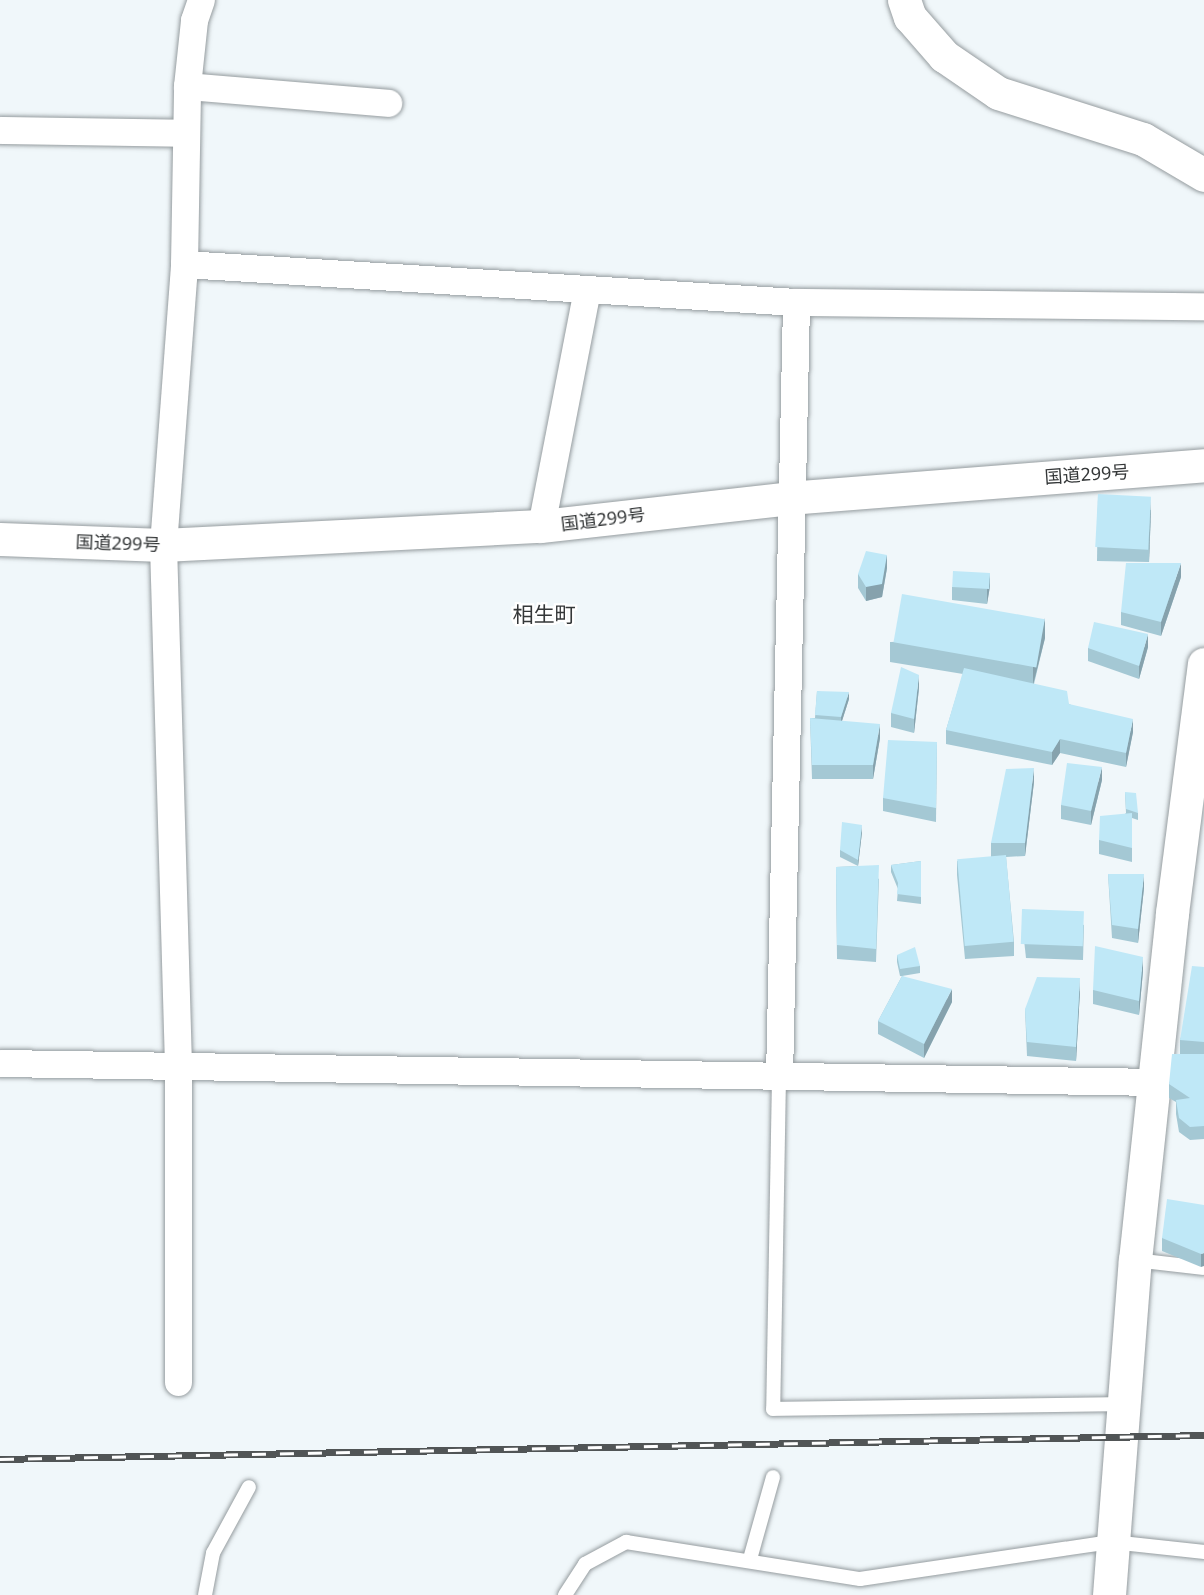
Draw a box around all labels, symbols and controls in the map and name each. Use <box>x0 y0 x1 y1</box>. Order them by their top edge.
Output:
street label: 国道299号 <box>1044 460 1130 488</box>
street label: 国道299号 <box>560 503 646 535</box>
street label: 国道299号 <box>75 531 161 555</box>
district label: 相生町 <box>513 601 575 627</box>

